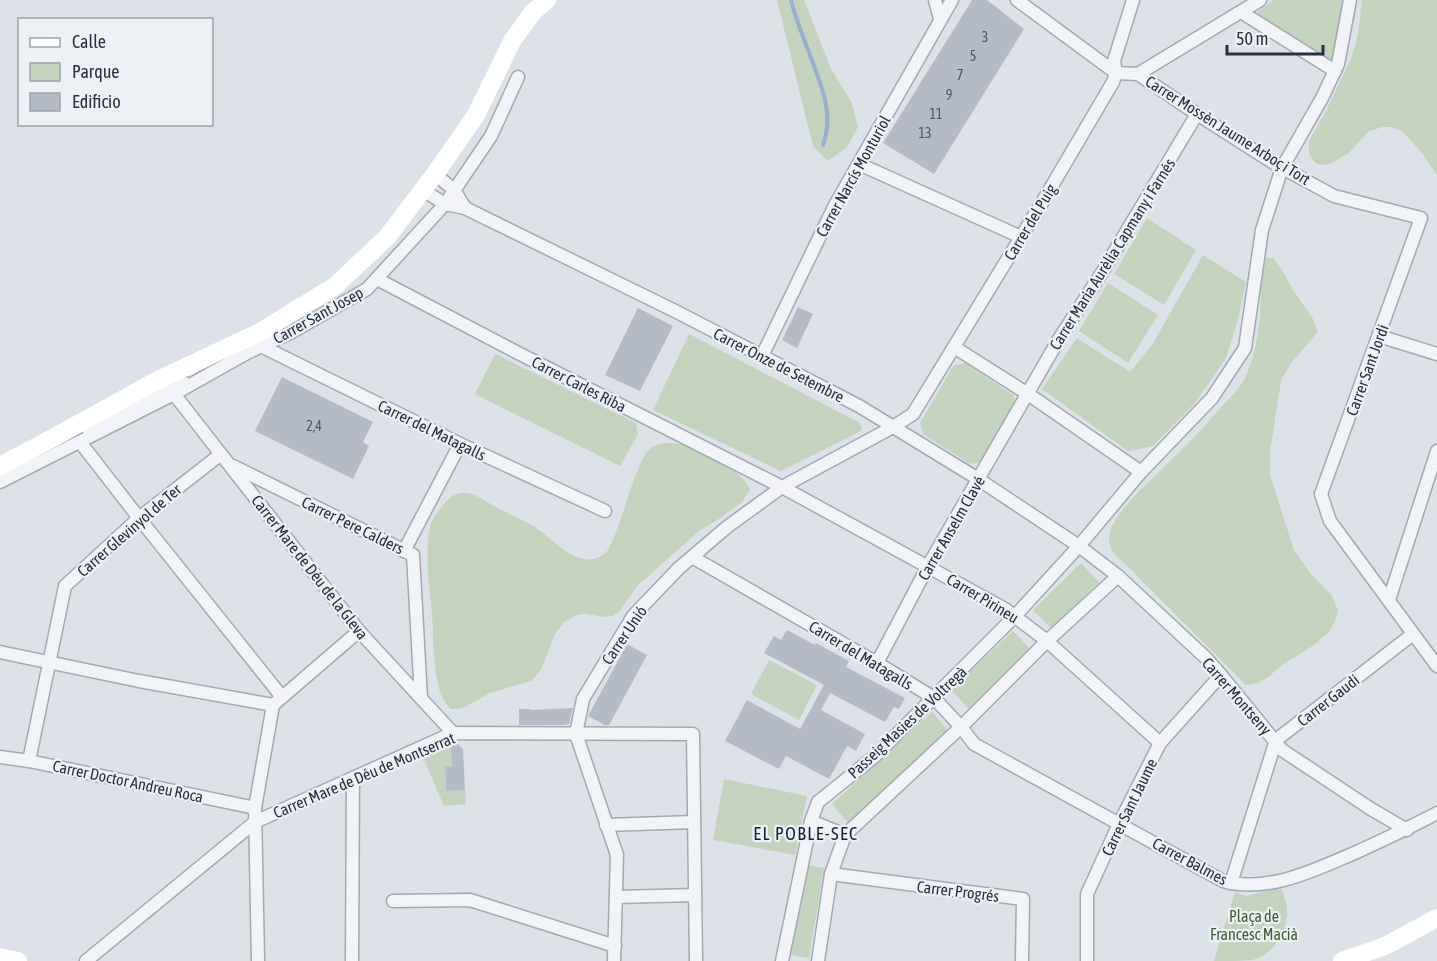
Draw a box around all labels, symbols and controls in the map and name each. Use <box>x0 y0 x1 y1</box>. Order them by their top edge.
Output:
legend <box>18 18 213 126</box>
scale bar <box>1227 18 1323 56</box>
text: 50 m <box>1236 28 1268 49</box>
house number: 3 <box>982 29 988 45</box>
text: Calle <box>72 31 106 52</box>
house number: 5 <box>970 48 976 64</box>
text: Parque <box>72 61 120 82</box>
house number: 7 <box>957 67 963 83</box>
street label: Carrer Mossèn Jaume Arboç i Tort <box>1142 72 1314 189</box>
house number: 9 <box>946 87 952 103</box>
text: Edificio <box>72 91 121 112</box>
house number: 11 <box>929 106 943 122</box>
street label: Carrer Narcís Monturiol <box>812 112 894 240</box>
house number: 13 <box>918 125 932 141</box>
street label: Carrer Maria Aurèlia Capmany i Farnés <box>1046 155 1180 353</box>
street label: Carrer del Puig <box>1000 181 1061 264</box>
street label: Carrer Sant Josep <box>270 283 367 348</box>
street label: Carrer Sant Jordi <box>1342 322 1392 418</box>
street label: Carrer Onze de Setembre <box>711 324 847 406</box>
street label: Carrer Carles Riba <box>529 352 629 416</box>
street label: Carrer del Matagalls <box>375 396 489 465</box>
house number: 2,4 <box>306 418 322 434</box>
street label: Carrer Anselm Clavé <box>914 473 988 583</box>
street label: Carrer Glevinyol de Ter <box>73 480 185 581</box>
street label: Carrer Mare de Déu de la Gleva <box>248 491 372 643</box>
street label: Carrer Pere Calders <box>299 493 407 558</box>
street label: Carrer Pirineu <box>944 570 1022 626</box>
street label: Carrer Unió <box>598 602 650 668</box>
street label: Carrer del Matagalls <box>805 617 916 694</box>
street label: Carrer Montseny <box>1198 654 1276 739</box>
street label: Passeig Masies de Voltregà <box>844 662 971 782</box>
street label: Carrer Gaudi <box>1294 670 1362 730</box>
street label: Carrer Mare de Déu de Montserrat <box>270 728 458 821</box>
street label: Carrer Sant Jaume <box>1098 755 1160 859</box>
street label: Carrer Doctor Andreu Roca <box>51 756 205 806</box>
district label: EL POBLE-SEC <box>753 823 859 844</box>
street label: Carrer Balmes <box>1150 834 1231 888</box>
street label: Carrer Progrés <box>916 877 1001 906</box>
park label: Plaça de Francesc Macià <box>1210 907 1298 943</box>

